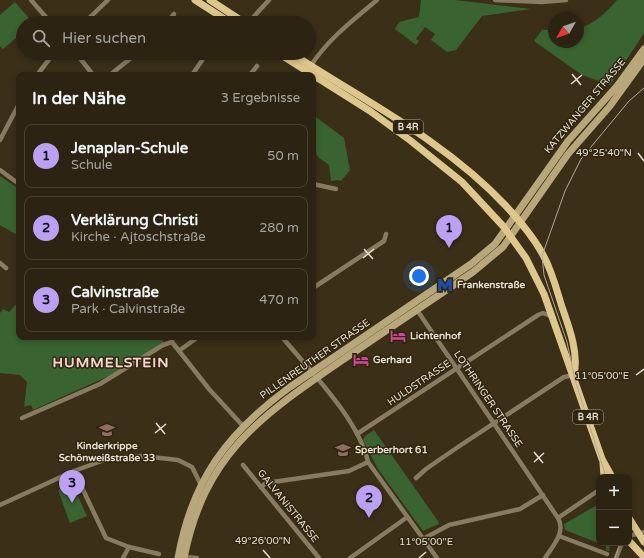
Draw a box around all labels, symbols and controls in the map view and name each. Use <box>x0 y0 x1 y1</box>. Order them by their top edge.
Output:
north arrow <box>548 12 584 48</box>
search box <box>16 16 316 60</box>
icon: search <box>30 27 52 49</box>
text: Hier suchen <box>62 29 146 47</box>
street label: KATZWANGER STRASSE <box>542 56 628 156</box>
text: In der Nähe <box>32 88 126 109</box>
text: 3 Ergebnisse <box>221 90 300 106</box>
road number: B 4R <box>393 120 423 134</box>
text: Jenaplan-Schule <box>71 139 188 157</box>
text: 49°25'40"N <box>576 147 632 159</box>
text: 1 <box>42 148 50 164</box>
text: 50 m <box>267 148 299 164</box>
text: Schule <box>71 157 112 173</box>
text: Verklärung Christi <box>71 211 198 229</box>
pin: 1 <box>436 215 462 248</box>
text: 2 <box>42 220 50 236</box>
text: 280 m <box>259 220 299 236</box>
text: Kirche · Ajtoschstraße <box>71 229 206 245</box>
your location <box>409 266 429 286</box>
metro station icon: Frankenstraße <box>436 276 454 294</box>
place label: Frankenstraße <box>457 279 526 291</box>
text: Calvinstraße <box>71 283 159 301</box>
text: 3 <box>42 292 50 308</box>
text: 470 m <box>259 292 299 308</box>
text: Park · Calvinstraße <box>71 301 185 317</box>
street label: PILLENREUTHER STRASSE <box>258 316 372 402</box>
hotel icon: Lichtenhof <box>389 327 407 345</box>
place label: Lichtenhof <box>410 330 461 342</box>
street label: LOTHRINGER STRASSE <box>451 348 525 450</box>
hotel icon: Gerhard <box>352 351 370 369</box>
district label: HUMMELSTEIN <box>52 354 170 371</box>
place label: Gerhard <box>373 354 412 366</box>
street label: HULDSTRASSE <box>385 357 453 409</box>
text: 11°05'00"E <box>575 370 629 382</box>
road number: B 4R <box>573 410 603 424</box>
school or university icon: Kinderkrippe Schönweißstraße 33 <box>98 421 116 439</box>
place label: Kinderkrippe Schönweißstraße 33 <box>59 440 155 464</box>
school or university icon: Sperberhort 61 <box>334 441 352 459</box>
place label: Sperberhort 61 <box>355 444 428 456</box>
street label: GALVANISTRASSE <box>255 467 321 545</box>
pin: 3 <box>59 470 85 503</box>
map controls <box>596 474 632 546</box>
button: + <box>596 474 632 510</box>
pin: 2 <box>356 485 382 518</box>
button: − <box>596 510 632 546</box>
text: 49°26'00"N <box>235 535 291 547</box>
text: 11°05'00"E <box>399 536 453 548</box>

